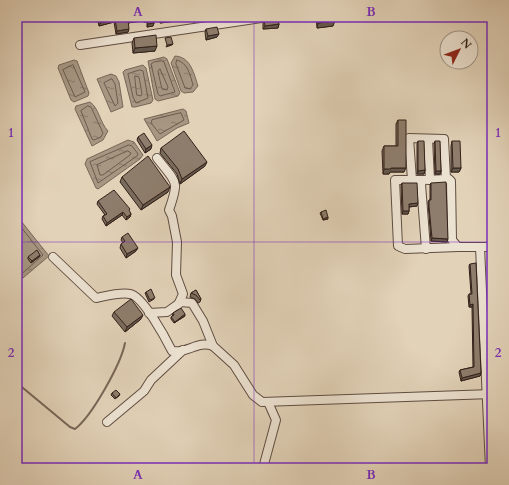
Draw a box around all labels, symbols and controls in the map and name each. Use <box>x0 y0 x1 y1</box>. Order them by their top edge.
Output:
text: A <box>133 3 143 21</box>
text: B <box>366 3 376 21</box>
north arrow <box>439 30 479 70</box>
text: N <box>457 35 475 53</box>
text: 1 <box>8 124 14 142</box>
text: 1 <box>495 124 501 142</box>
text: 2 <box>8 344 15 362</box>
text: 2 <box>495 344 502 362</box>
text: A <box>133 466 143 484</box>
text: B <box>366 466 376 484</box>

